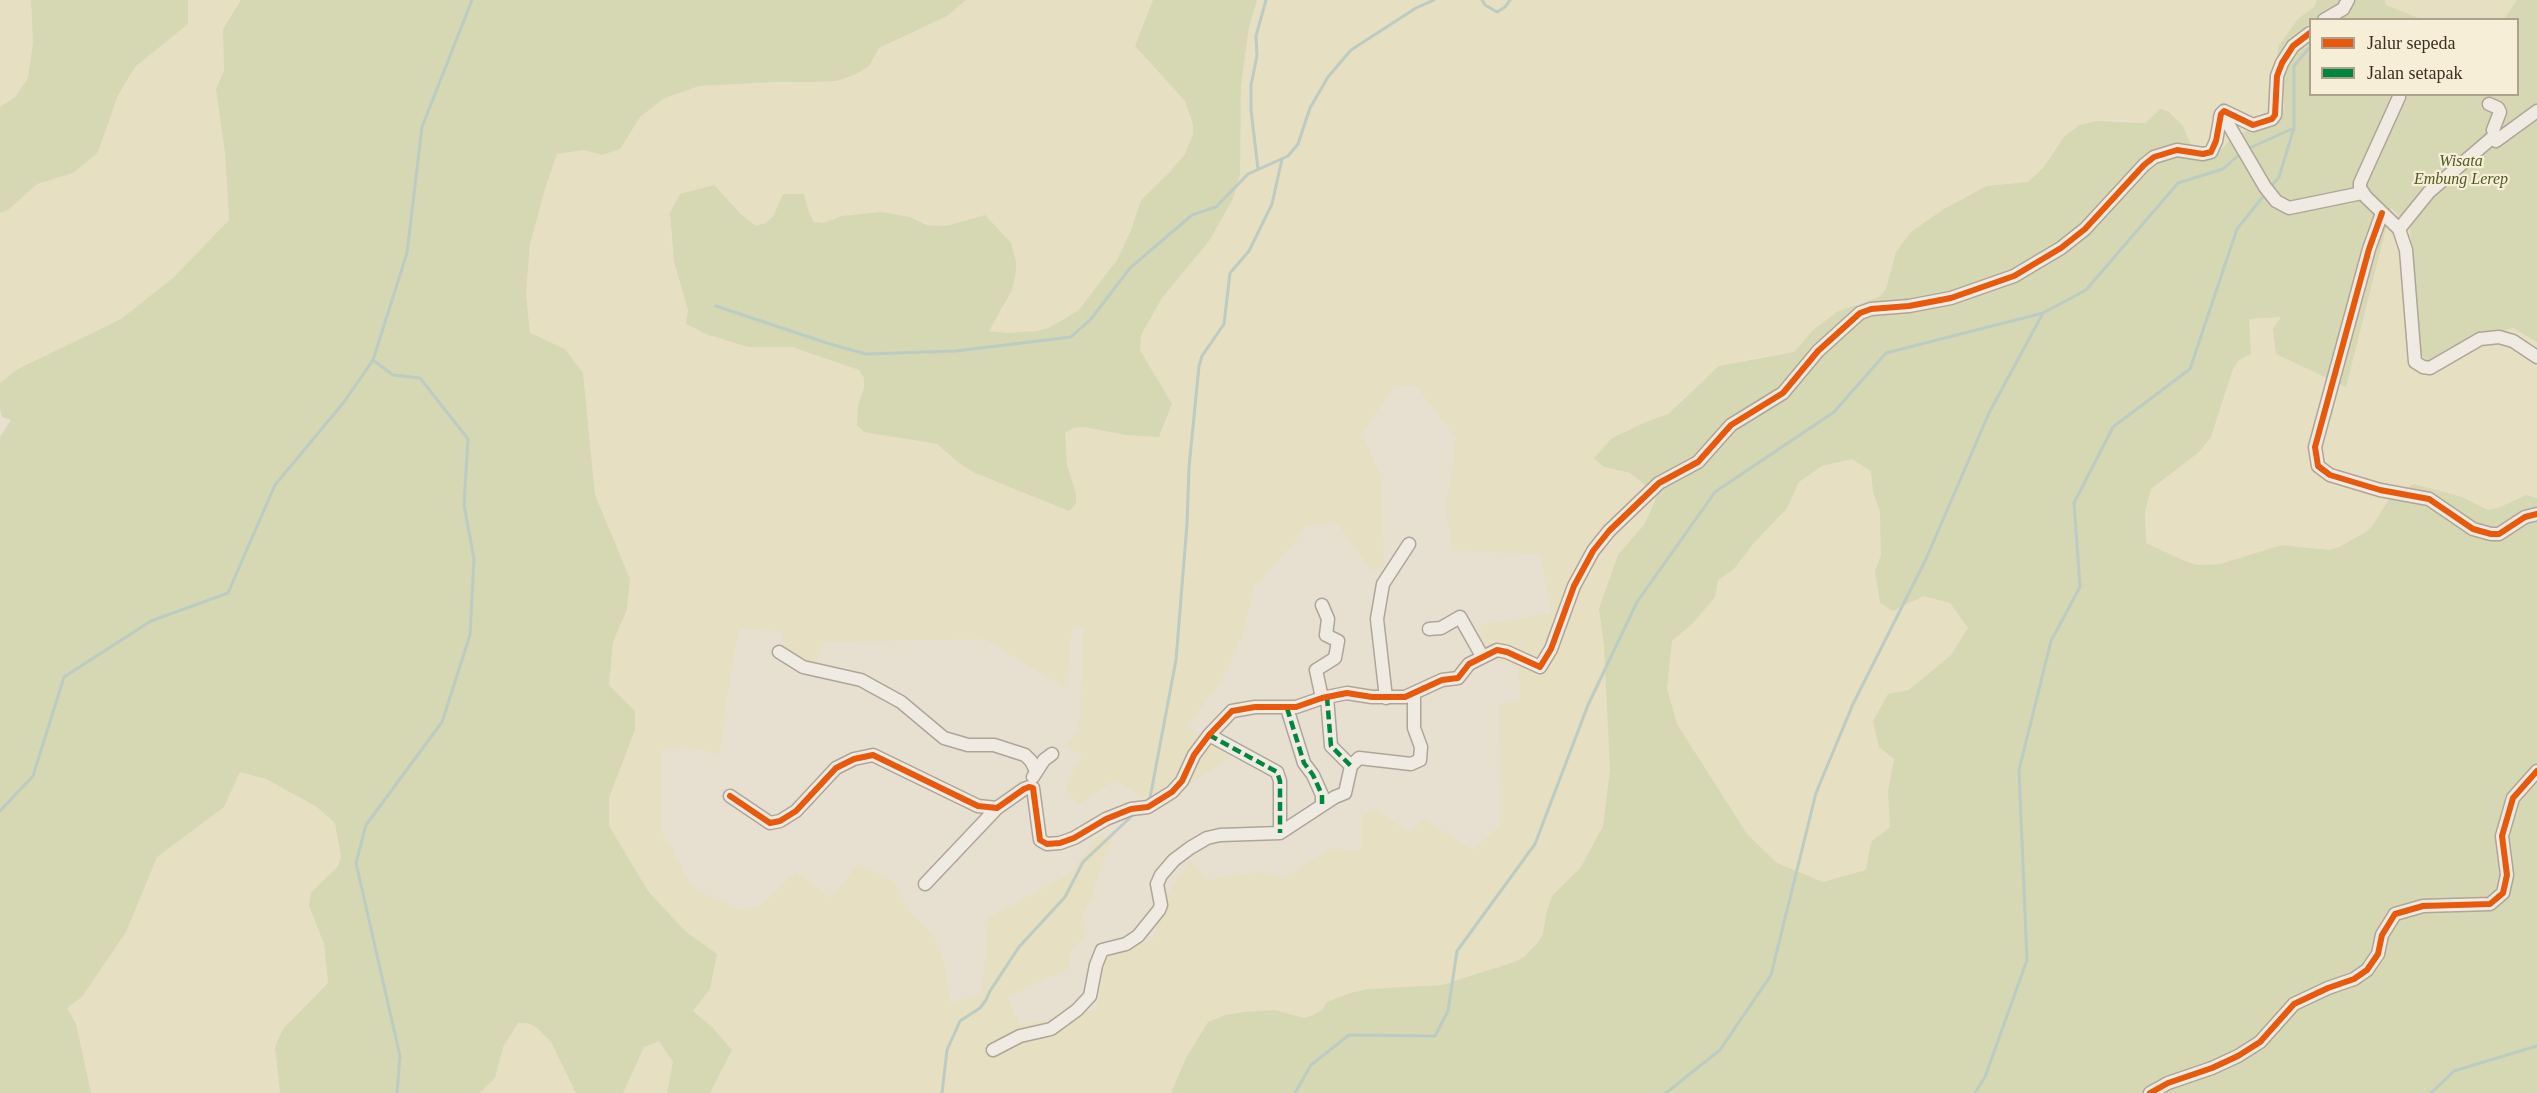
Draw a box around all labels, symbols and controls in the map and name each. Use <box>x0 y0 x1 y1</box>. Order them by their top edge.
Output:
legend <box>2309 18 2519 96</box>
text: Jalur sepeda <box>2367 33 2455 53</box>
text: Jalan setapak <box>2367 63 2462 83</box>
park label: Wisata Embung Lerep <box>2414 152 2508 190</box>

